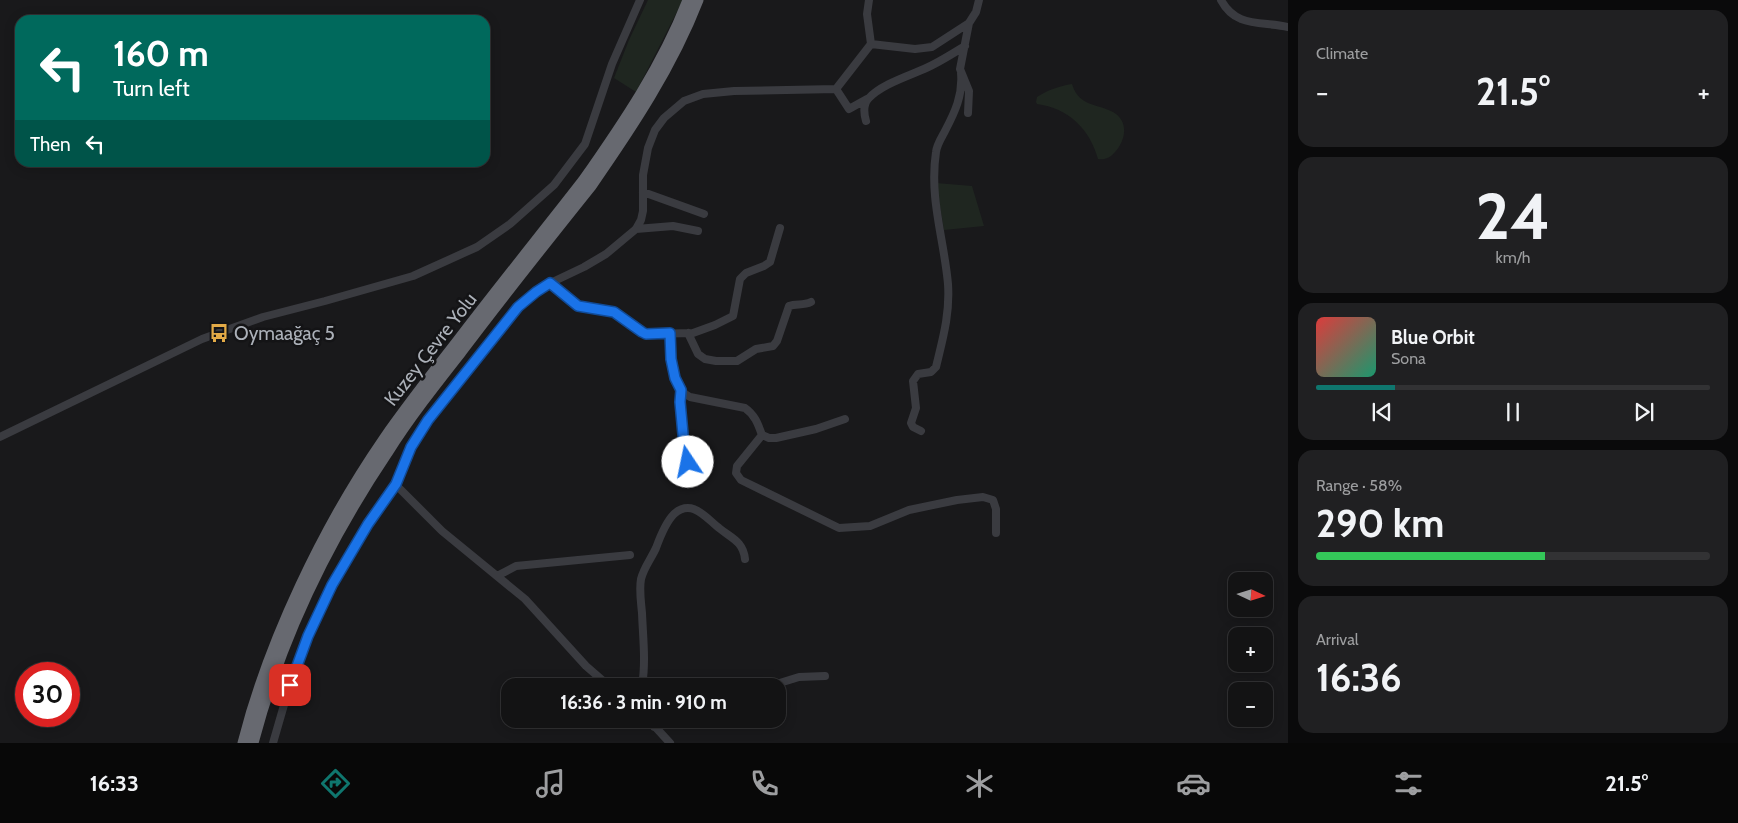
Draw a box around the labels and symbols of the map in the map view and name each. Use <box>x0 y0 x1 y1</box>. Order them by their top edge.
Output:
street label: Kuzey Çevre Yolu <box>379 288 482 410</box>
bus stop icon: Oymaağaç 5 <box>208 322 230 344</box>
place label: Oymaağaç 5 <box>234 322 335 345</box>
position arrow <box>661 435 713 487</box>
north arrow <box>1228 572 1272 618</box>
speed limit sign: 30 <box>15 662 80 727</box>
pin <box>269 664 311 706</box>

